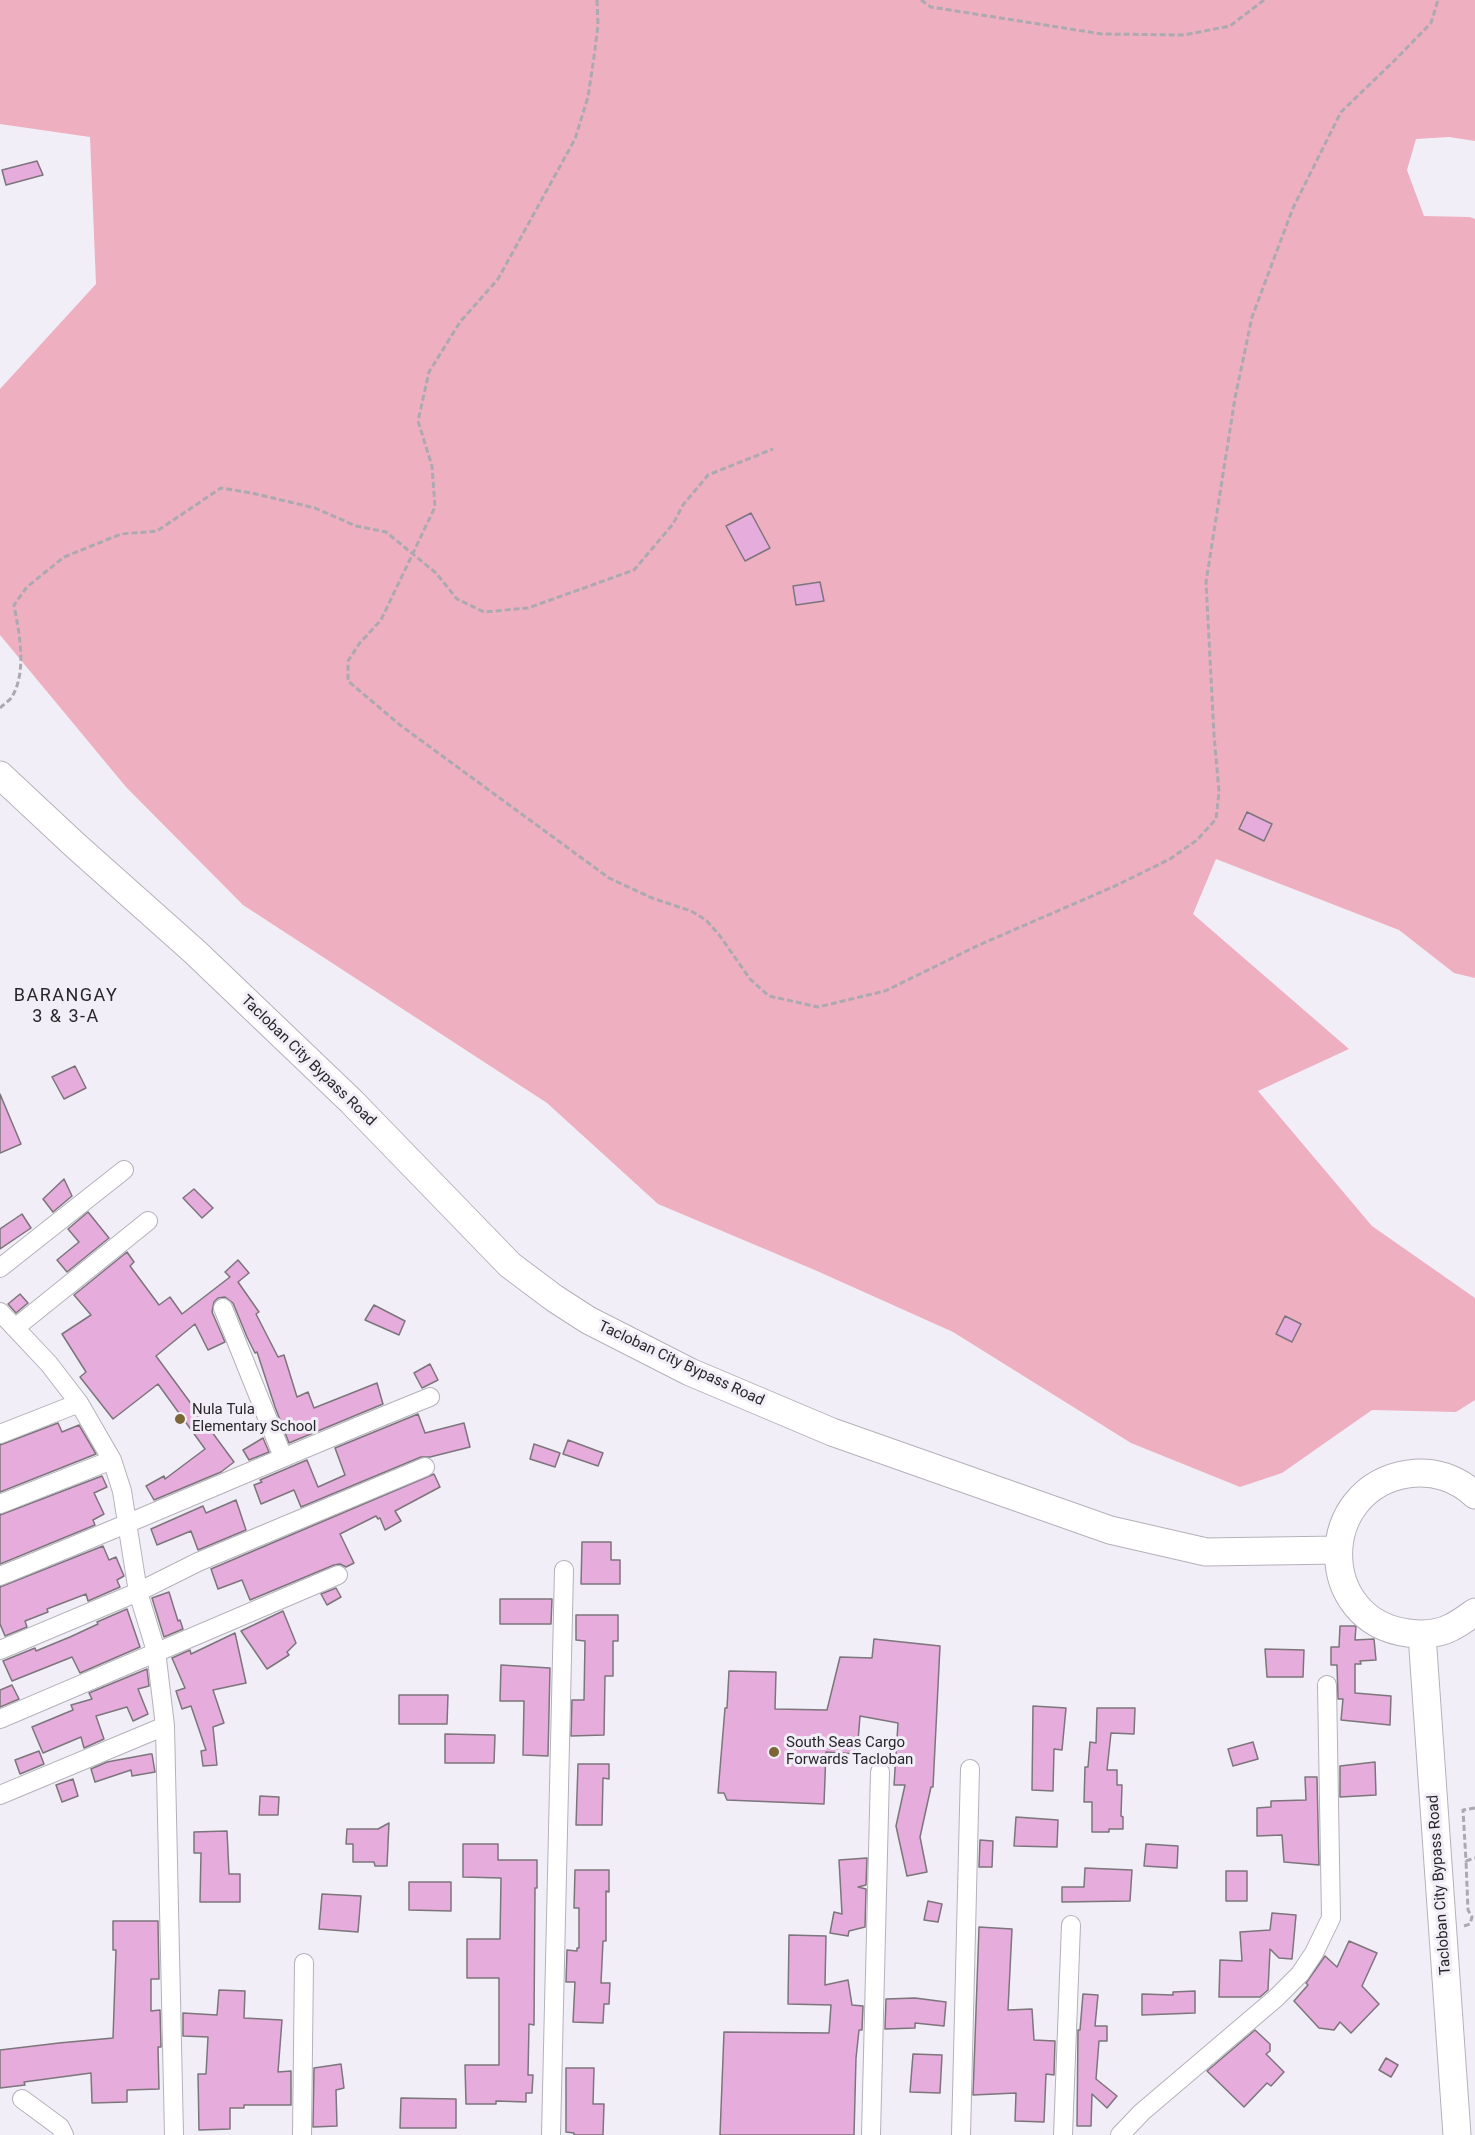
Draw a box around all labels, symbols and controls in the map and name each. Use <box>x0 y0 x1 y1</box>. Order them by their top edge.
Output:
district label: BARANGAY 3 & 3-A <box>14 985 118 1028</box>
street label: Tacloban City Bypass Road <box>237 992 379 1130</box>
street label: Tacloban City Bypass Road <box>595 1318 767 1410</box>
place label: Nula Tula Elementary School <box>192 1401 316 1436</box>
marker: Nula Tula Elementary School <box>173 1412 187 1426</box>
place label: South Seas Cargo Forwards Tacloban <box>786 1734 913 1769</box>
marker: South Seas Cargo Forwards Tacloban <box>767 1745 781 1759</box>
street label: Tacloban City Bypass Road <box>1425 1794 1455 1976</box>

